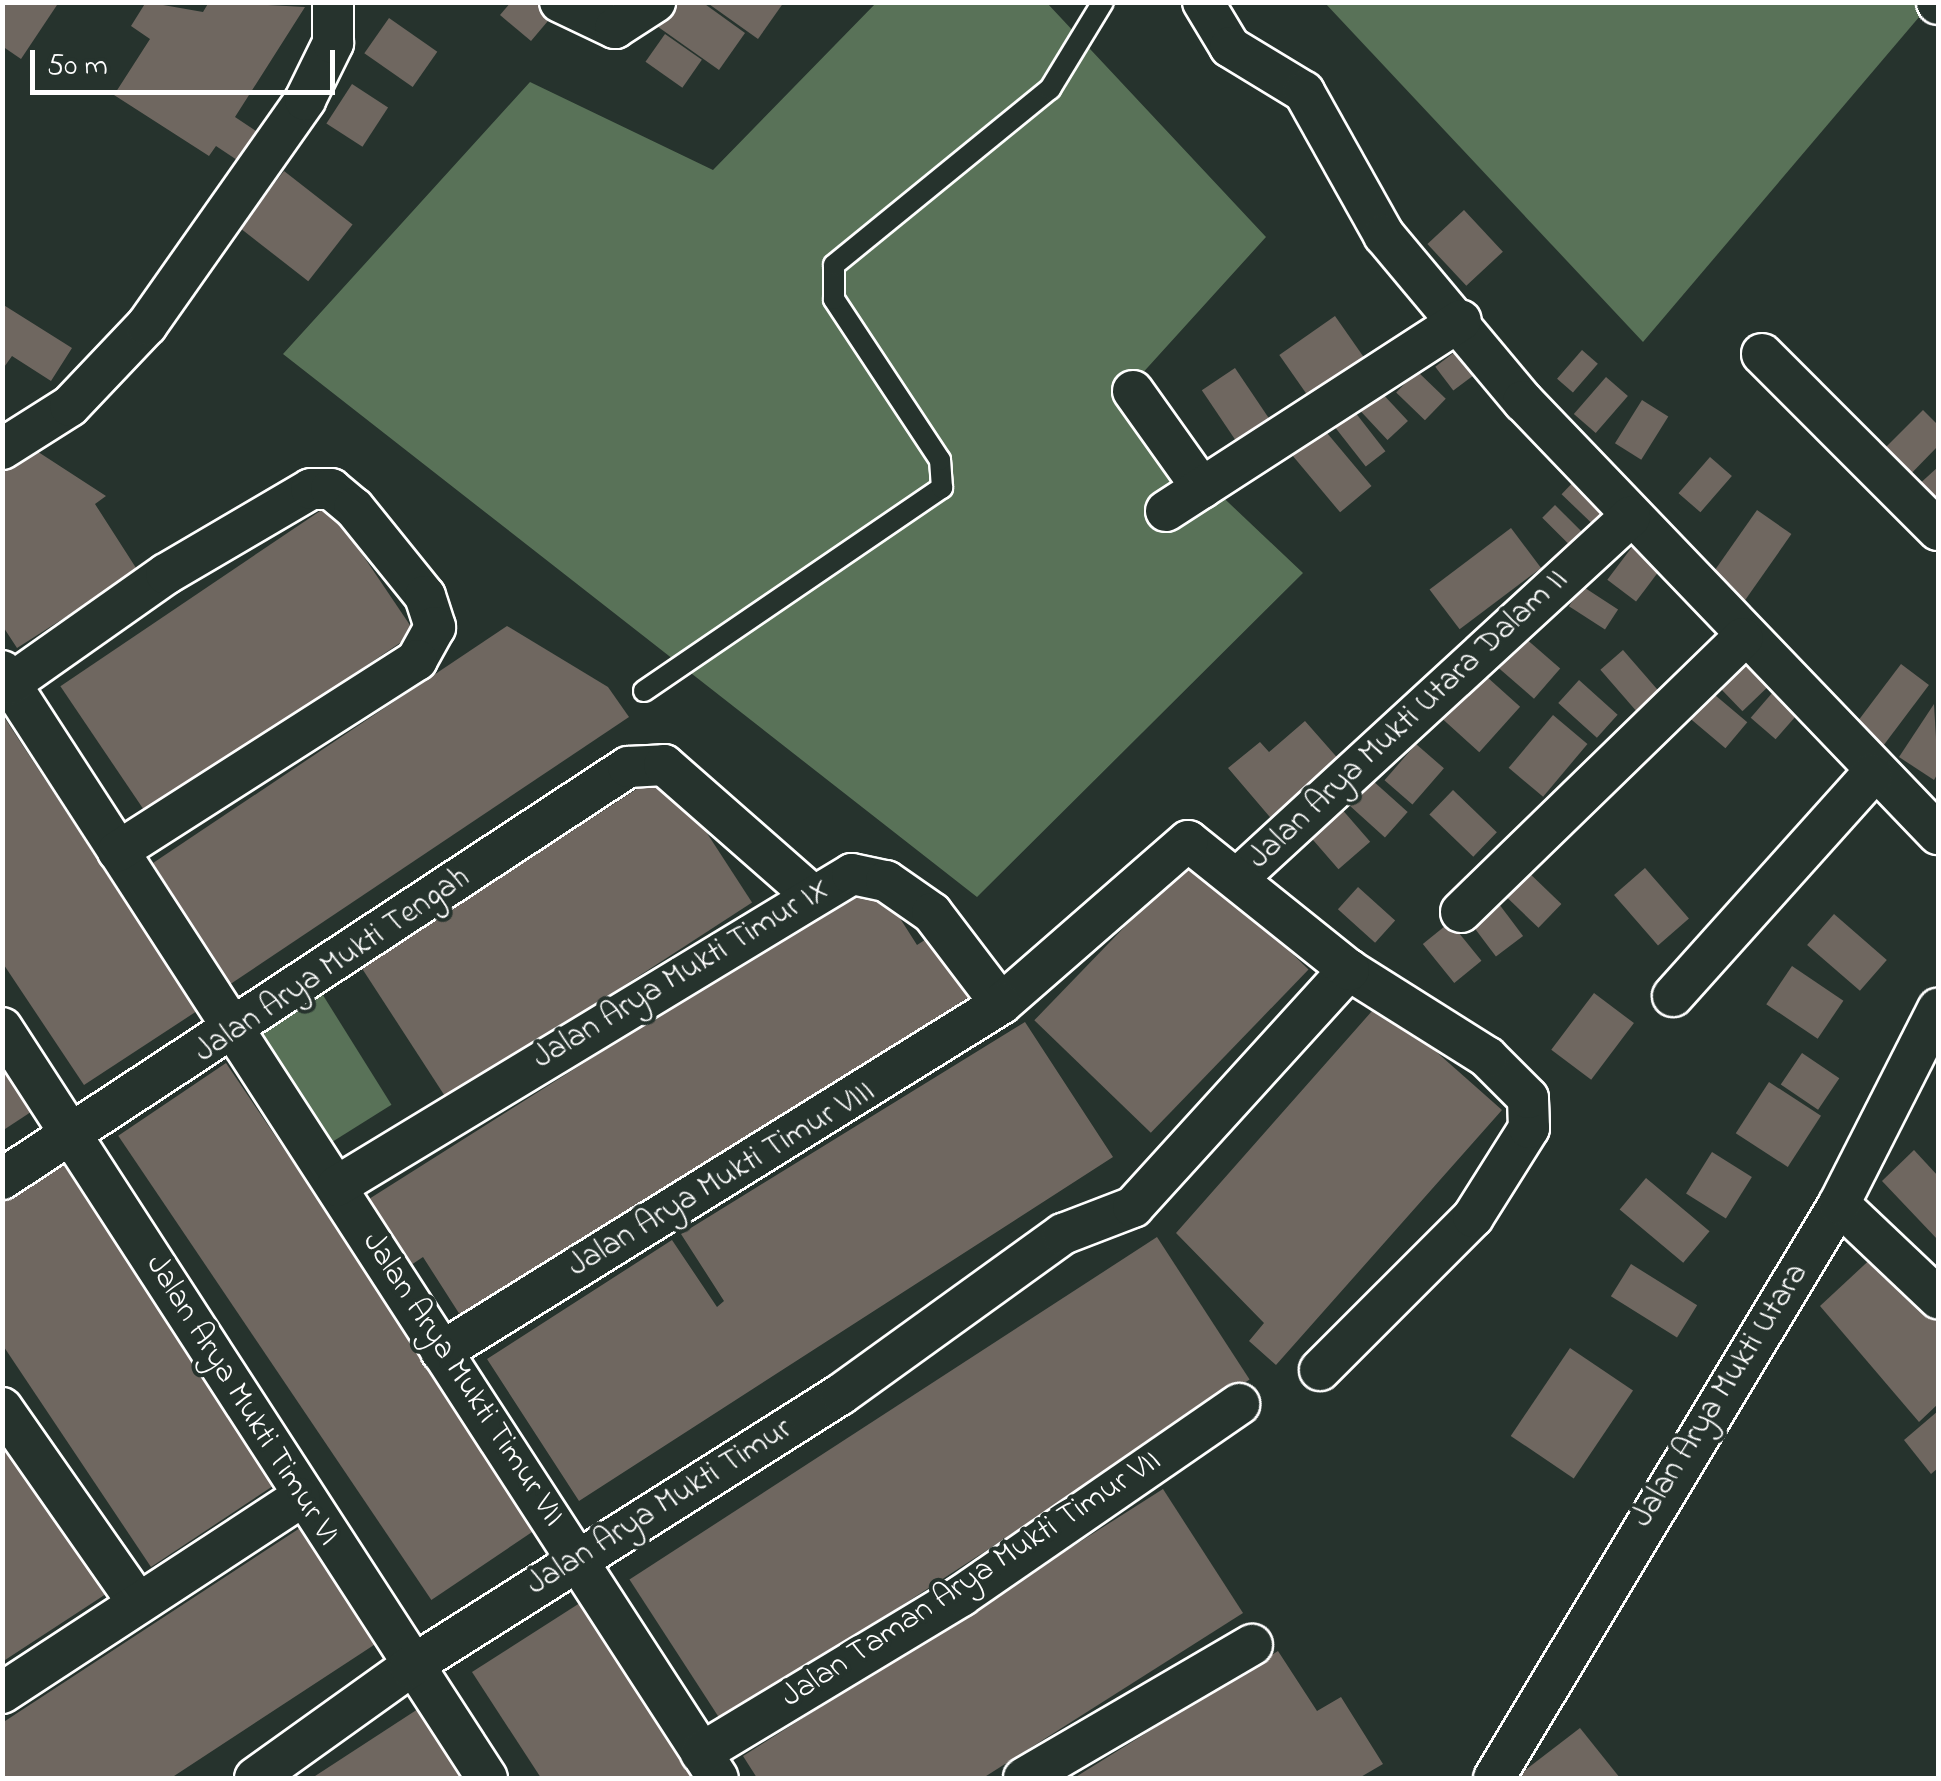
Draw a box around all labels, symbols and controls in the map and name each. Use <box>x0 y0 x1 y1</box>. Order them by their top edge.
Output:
scale bar <box>35 30 340 92</box>
text: 50 m <box>47 45 108 89</box>
street label: Jalan Arya Mukti Utara Dalam II <box>1241 562 1577 878</box>
street label: Jalan Arya Mukti Tengah <box>188 860 478 1072</box>
street label: Jalan Arya Mukti Timur IX <box>527 871 837 1079</box>
street label: Jalan Arya Mukti Timur VIII <box>562 1073 882 1287</box>
street label: Jalan Arya Mukti Timur VII <box>352 1226 572 1534</box>
street label: Jalan Arya Mukti Timur VI <box>136 1248 346 1554</box>
street label: Jalan Arya Mukti Utara <box>1624 1257 1818 1535</box>
street label: Jalan Arya Mukti Timur <box>520 1411 800 1605</box>
street label: Jalan Taman Arya Mukti Timur VII <box>775 1443 1169 1717</box>

